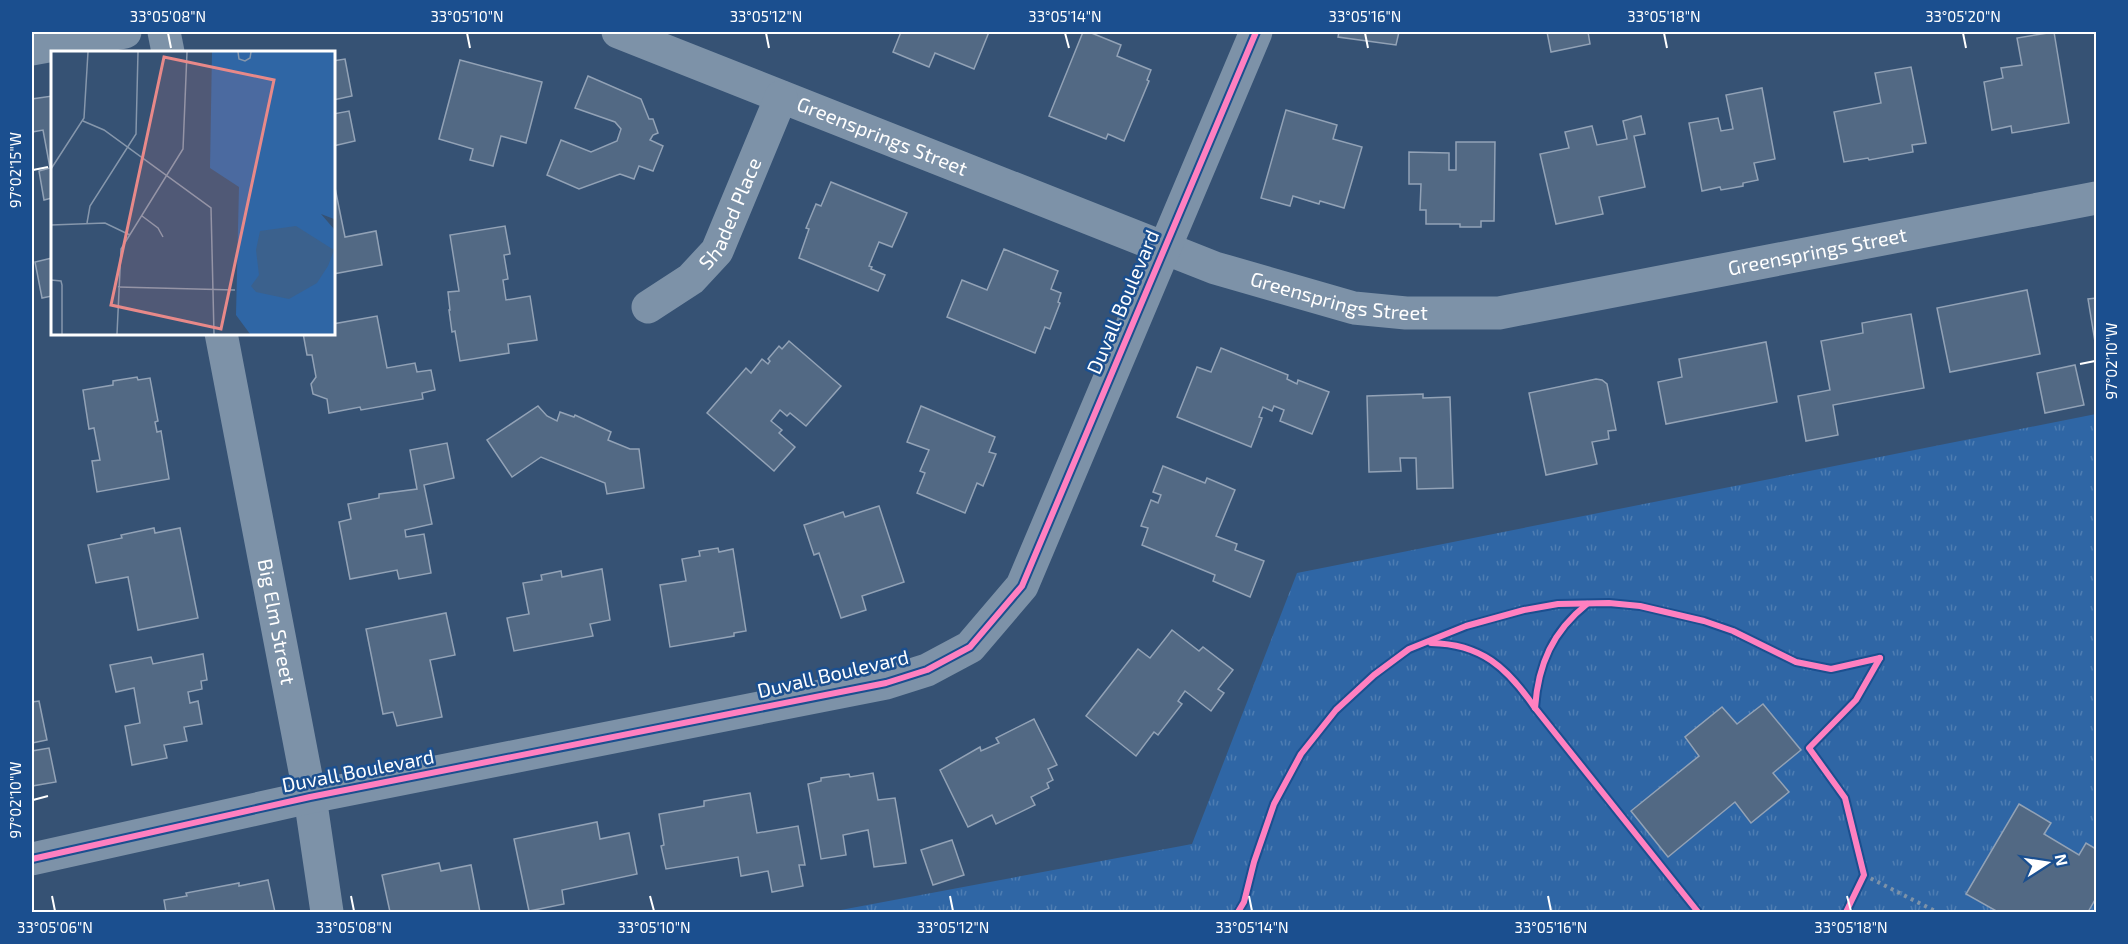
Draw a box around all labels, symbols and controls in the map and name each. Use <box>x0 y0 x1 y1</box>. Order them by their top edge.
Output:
text: 33°05'08"N <box>130 7 206 25</box>
text: 33°05'10"N <box>430 7 504 25</box>
text: 33°05'12"N <box>730 7 802 25</box>
text: 33°05'14"N <box>1028 7 1102 25</box>
text: 33°05'16"N <box>1329 7 1401 25</box>
text: 33°05'18"N <box>1627 7 1701 25</box>
text: 33°05'20"N <box>1925 7 2001 25</box>
inset map <box>51 51 334 334</box>
street label: Greensprings Street <box>794 91 972 180</box>
text: 97°02'15"W <box>6 132 24 208</box>
street label: Shaded Place <box>693 154 766 274</box>
street label: Greensprings Street <box>1726 222 1909 280</box>
street label: Duvall Boulevard <box>1081 226 1163 377</box>
street label: Greensprings Street <box>1248 266 1428 324</box>
text: 97°02'10"W <box>2102 323 2120 399</box>
street label: Big Elm Street <box>254 557 301 687</box>
street label: Duvall Boulevard <box>755 644 911 702</box>
street label: Duvall Boulevard <box>280 743 436 797</box>
text: 97°02'10"W <box>6 762 24 838</box>
north arrow <box>2017 833 2077 893</box>
text: N <box>2052 852 2073 867</box>
text: 33°05'06"N <box>17 918 93 936</box>
text: 33°05'08"N <box>316 918 392 936</box>
text: 33°05'10"N <box>617 918 691 936</box>
text: 33°05'12"N <box>917 918 989 936</box>
text: 33°05'14"N <box>1215 918 1289 936</box>
text: 33°05'16"N <box>1515 918 1587 936</box>
text: 33°05'18"N <box>1814 918 1888 936</box>

